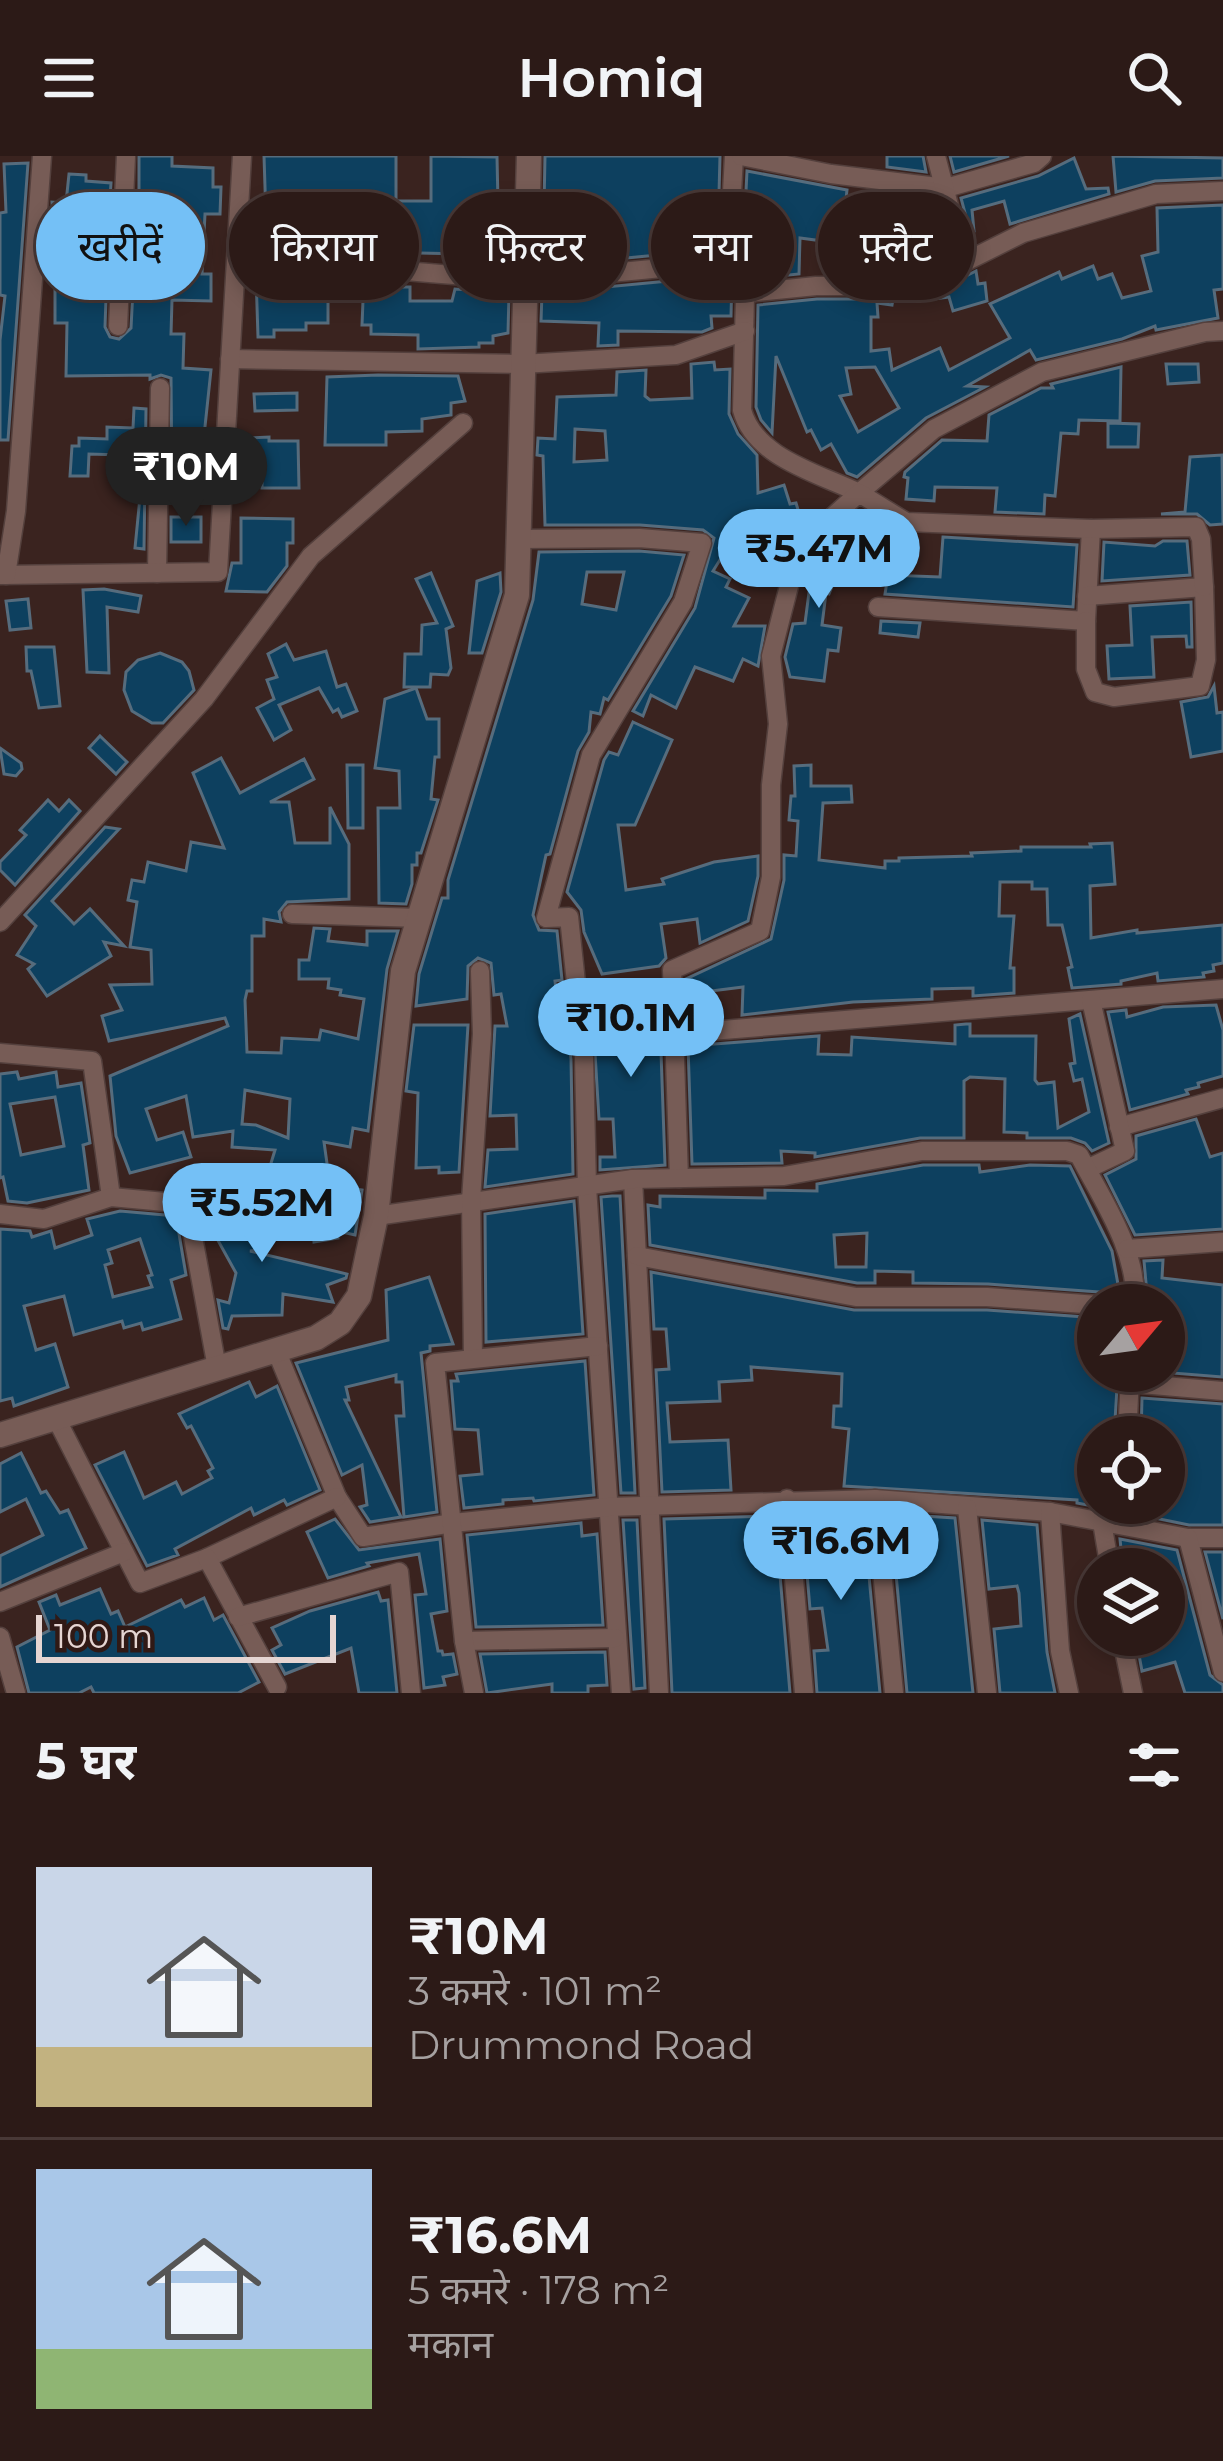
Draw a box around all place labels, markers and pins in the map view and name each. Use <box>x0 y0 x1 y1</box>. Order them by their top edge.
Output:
pin: ₹10M <box>115 427 257 529</box>
pin: ₹5.47M <box>721 509 917 611</box>
pin: ₹10.1M <box>533 978 729 1080</box>
pin: ₹5.52M <box>164 1163 360 1265</box>
pin: ₹16.6M <box>743 1501 939 1603</box>

